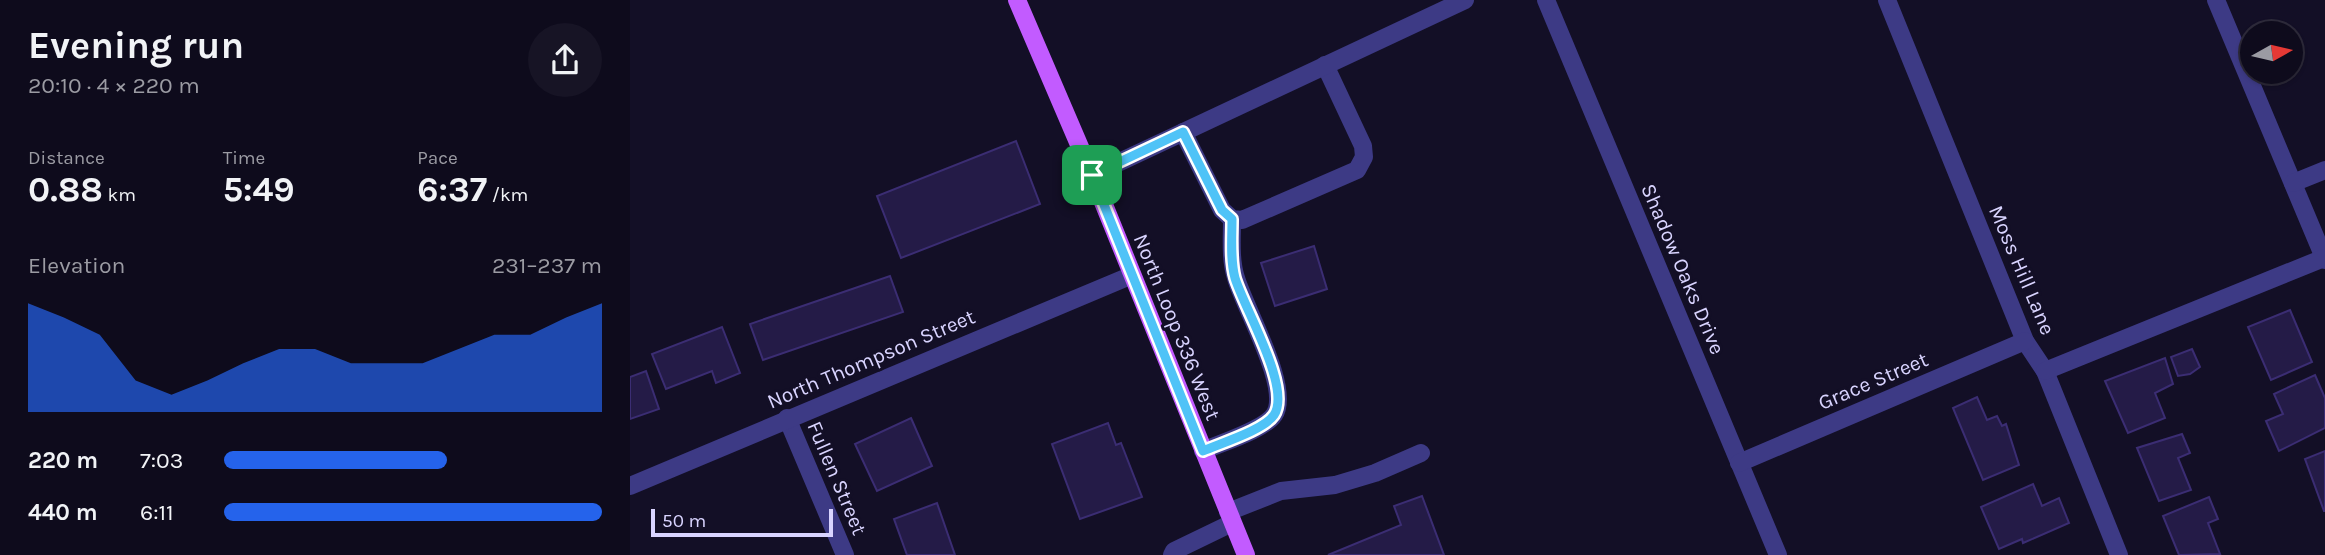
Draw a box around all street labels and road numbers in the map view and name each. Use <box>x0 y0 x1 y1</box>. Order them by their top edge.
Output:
street label: Shadow Oaks Drive <box>1636 180 1730 358</box>
street label: Moss Hill Lane <box>1984 202 2060 338</box>
street label: North Loop 336 West <box>1129 230 1225 424</box>
street label: North Thompson Street <box>763 304 979 414</box>
street label: Grace Street <box>1814 347 1932 415</box>
street label: Fullen Street <box>802 418 872 538</box>

